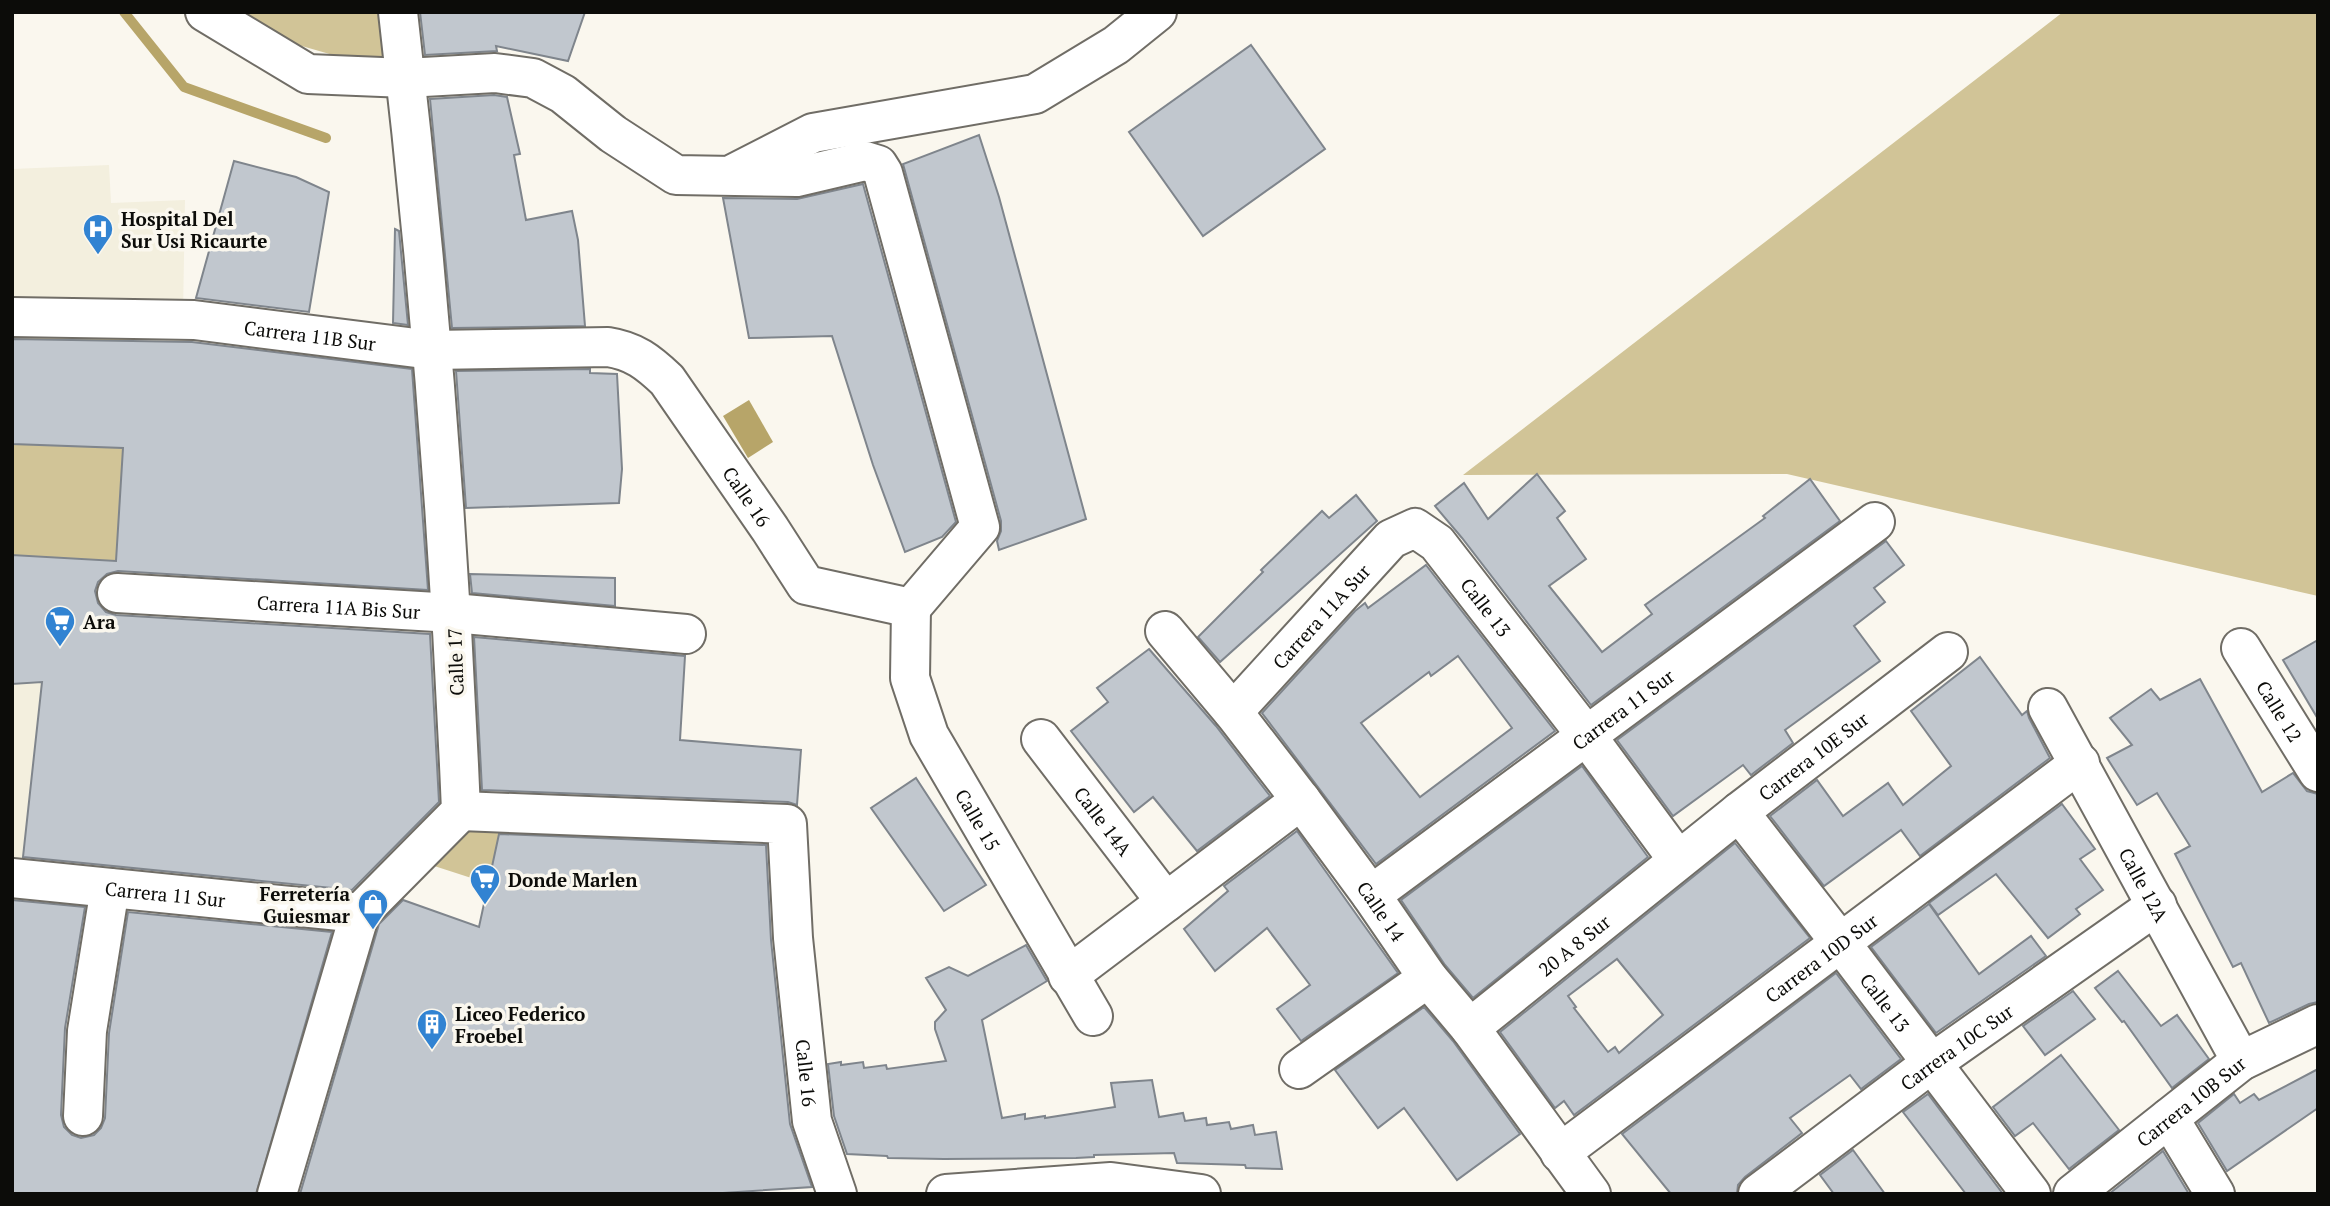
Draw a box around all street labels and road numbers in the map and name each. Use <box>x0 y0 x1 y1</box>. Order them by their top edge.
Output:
street label: Carrera 11B Sur <box>243 314 378 355</box>
street label: Calle 16 <box>718 461 777 531</box>
street label: Carrera 11A Sur <box>1266 558 1375 674</box>
street label: Calle 13 <box>1456 572 1517 641</box>
street label: Carrera 11A Bis Sur <box>256 589 422 624</box>
street label: Calle 17 <box>441 628 469 696</box>
street label: Carrera 11 Sur <box>1567 662 1679 755</box>
street label: Calle 12 <box>2252 675 2309 746</box>
street label: Carrera 10E Sur <box>1753 705 1873 805</box>
street label: Calle 14A <box>1069 781 1138 860</box>
street label: Calle 15 <box>950 784 1006 855</box>
street label: Calle 12A <box>2114 843 2175 926</box>
street label: Carrera 11 Sur <box>104 875 227 912</box>
street label: Calle 14 <box>1352 876 1412 946</box>
street label: Carrera 10D Sur <box>1760 907 1883 1008</box>
street label: 20 A 8 Sur <box>1533 908 1615 981</box>
street label: Calle 13 <box>1855 968 1916 1037</box>
street label: Carrera 10C Sur <box>1895 997 2018 1095</box>
street label: Calle 16 <box>791 1038 823 1108</box>
street label: Carrera 10B Sur <box>2131 1050 2251 1152</box>

